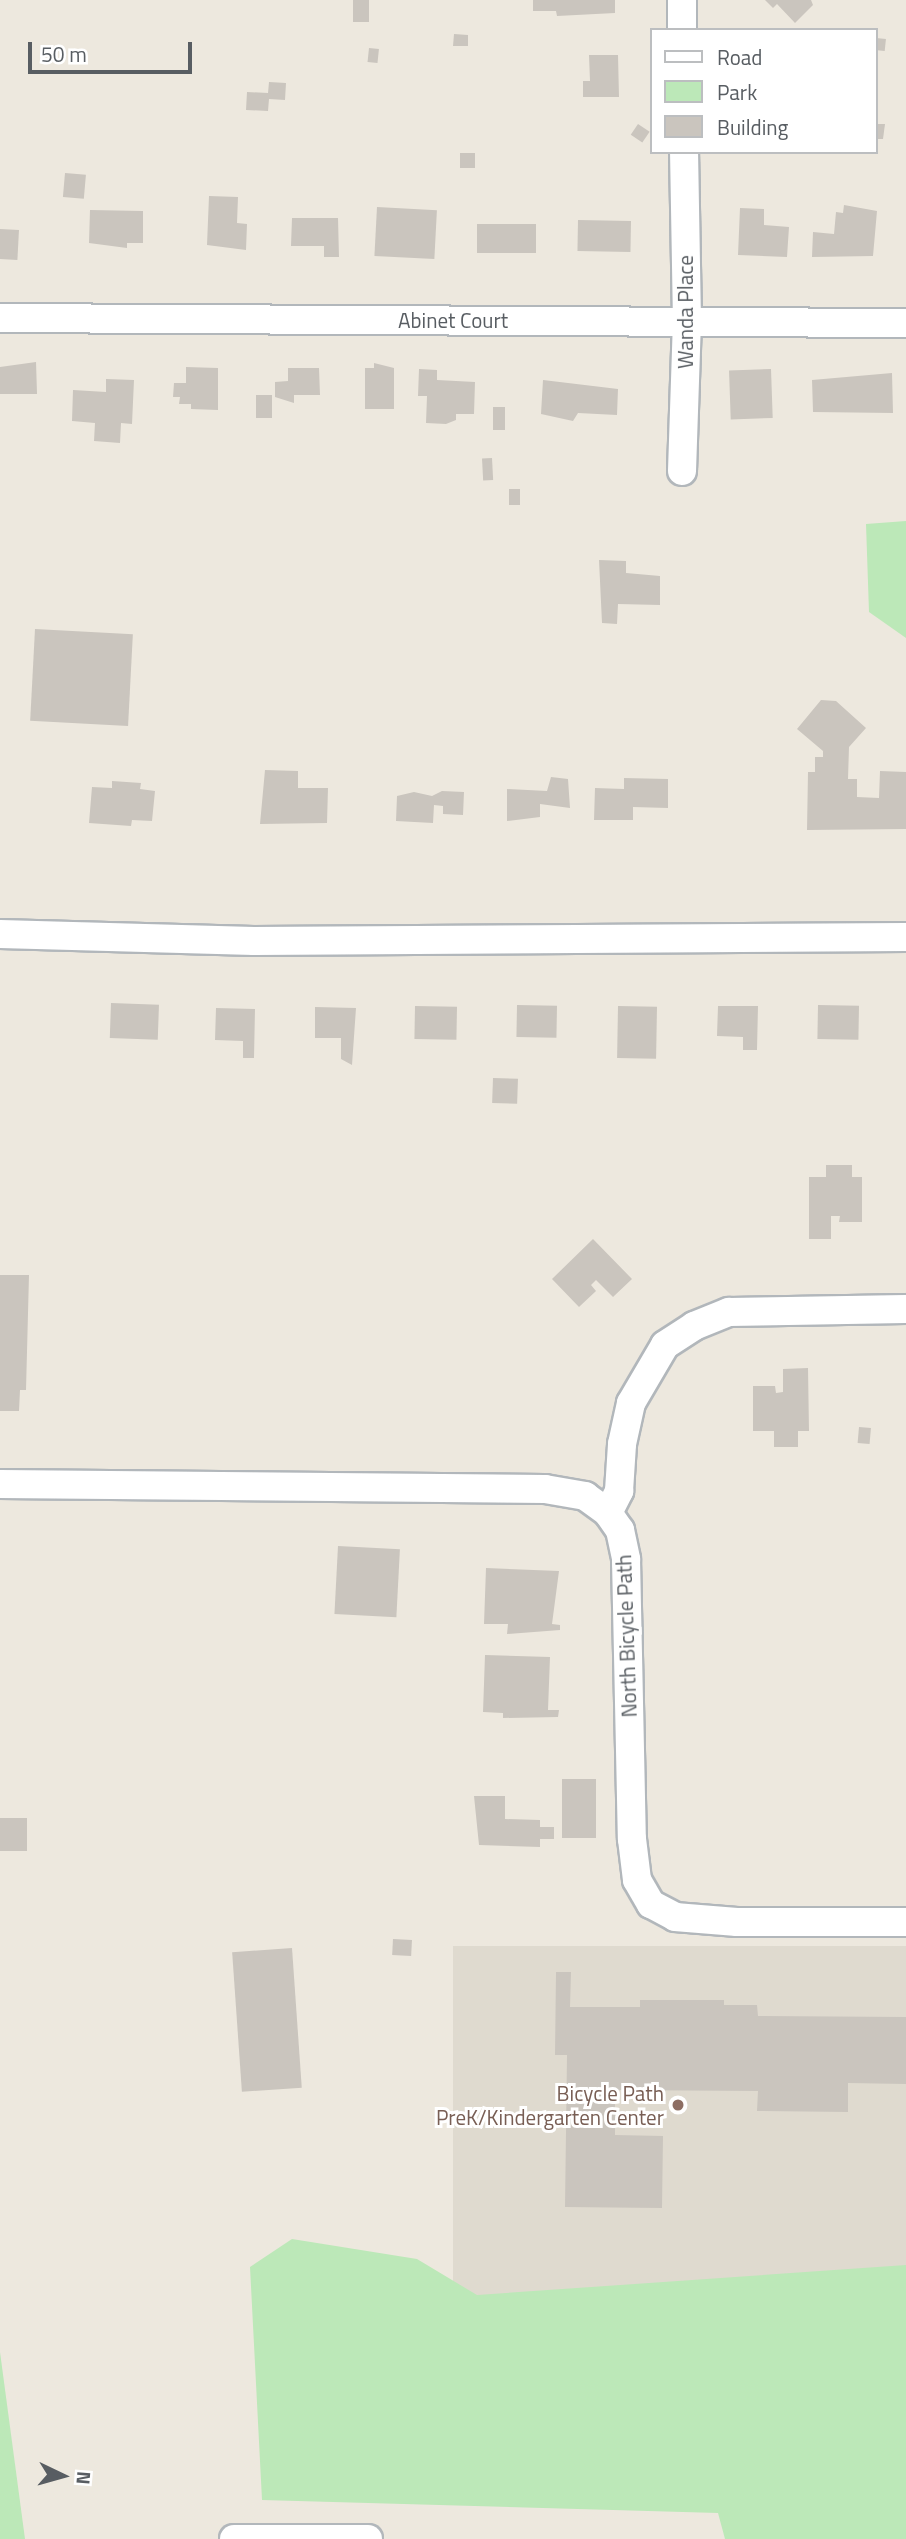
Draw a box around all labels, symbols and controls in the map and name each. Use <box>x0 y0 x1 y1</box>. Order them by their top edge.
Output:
scale bar <box>32 28 196 72</box>
legend <box>650 28 878 154</box>
text: 50 m <box>41 38 87 70</box>
text: Road <box>717 41 762 73</box>
text: Park <box>717 76 757 108</box>
text: Building <box>717 111 788 143</box>
street label: Wanda Place <box>672 255 698 369</box>
street label: Abinet Court <box>398 307 508 333</box>
street label: North Bicycle Path <box>611 1554 641 1718</box>
place label: Bicycle Path PreK/Kindergarten Center <box>436 2080 664 2130</box>
marker: Bicycle Path PreK/Kindergarten Center <box>670 2097 686 2113</box>
north arrow <box>28 2441 98 2511</box>
text: N <box>69 2470 99 2486</box>

